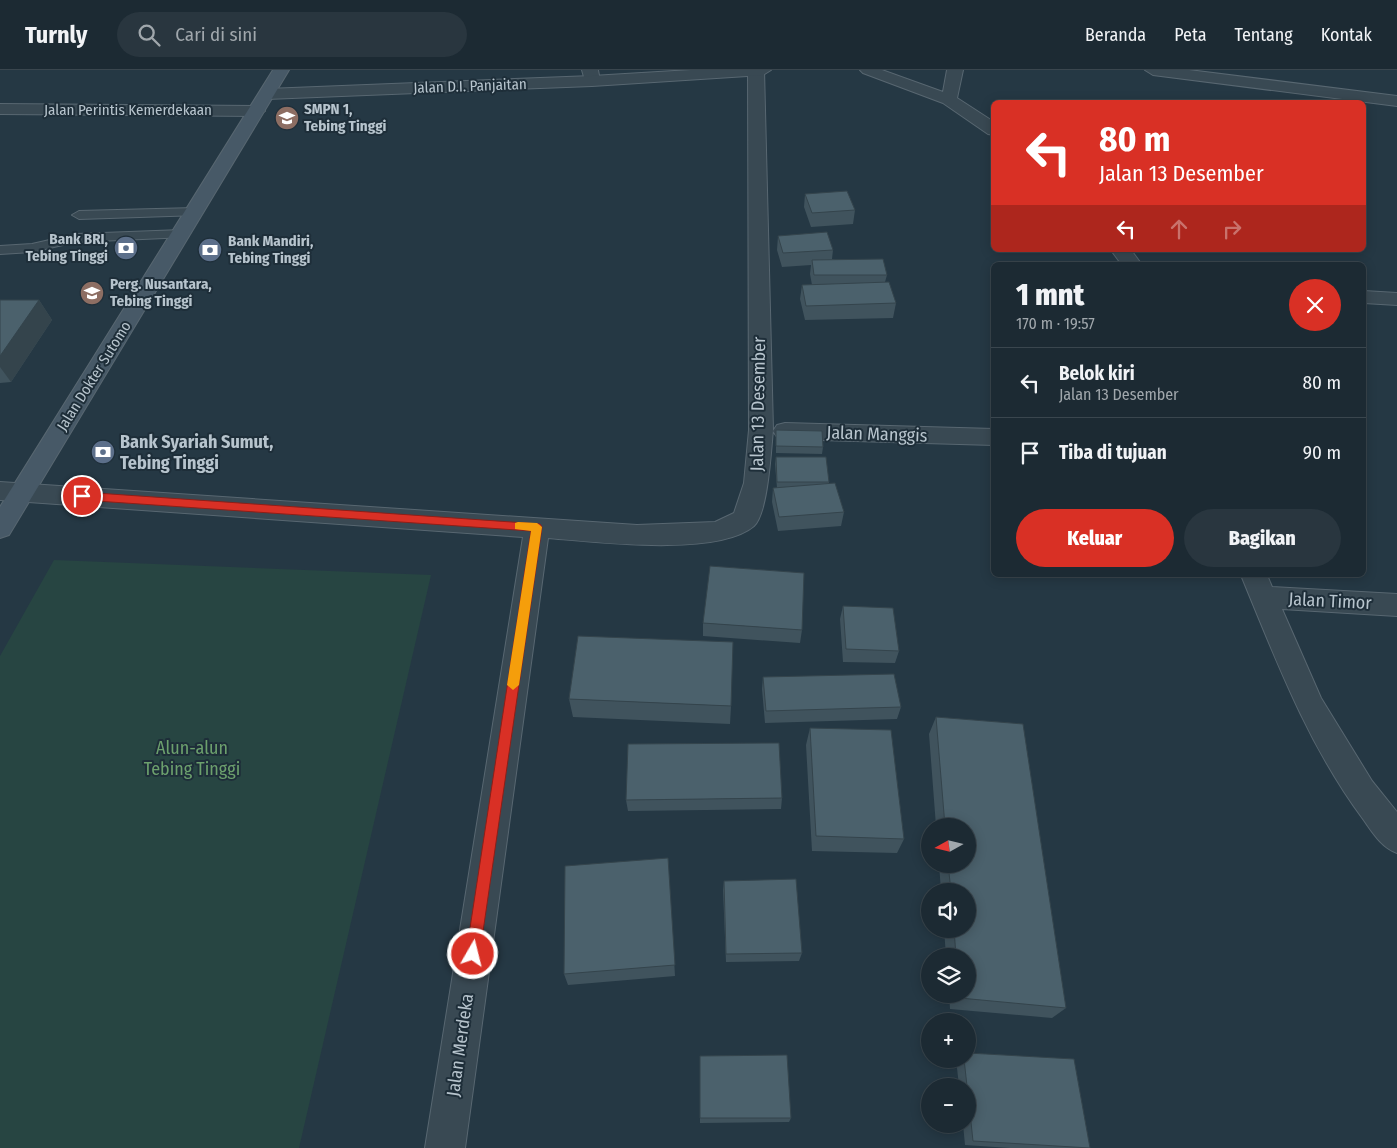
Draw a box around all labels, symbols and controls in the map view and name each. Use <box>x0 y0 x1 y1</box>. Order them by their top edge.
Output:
search box <box>117 12 467 57</box>
text: Turnly <box>25 21 87 49</box>
icon: search <box>135 21 163 49</box>
text: Cari di sini <box>175 23 257 46</box>
text: Beranda <box>1085 24 1146 46</box>
text: Peta <box>1174 24 1207 46</box>
text: Tentang <box>1235 24 1293 46</box>
text: Kontak <box>1321 24 1372 46</box>
street label: Jalan D.I. Panjaitan <box>413 75 527 97</box>
place label: SMPN 1, Tebing Tinggi <box>304 100 387 135</box>
street label: Jalan Perintis Kemerdekaan <box>44 101 212 119</box>
school or university icon: SMPN 1, Tebing Tinggi <box>274 105 300 131</box>
text: 80 m <box>1099 118 1171 160</box>
icon: left <box>1016 120 1081 185</box>
text: Jalan 13 Desember <box>1099 160 1264 187</box>
icon: left <box>1112 215 1140 243</box>
icon: ahead <box>1165 215 1193 243</box>
icon: right <box>1218 215 1246 243</box>
place label: Bank BRI, Tebing Tinggi <box>26 230 108 265</box>
place label: Bank Mandiri, Tebing Tinggi <box>228 232 313 267</box>
bank icon: Bank BRI, Tebing Tinggi <box>113 235 139 261</box>
bank icon: Bank Mandiri, Tebing Tinggi <box>197 237 223 263</box>
place label: Perg. Nusantara, Tebing Tinggi <box>110 275 212 310</box>
text: 1 mnt <box>1016 277 1084 313</box>
button: close <box>1289 279 1341 331</box>
school or university icon: Perg. Nusantara, Tebing Tinggi <box>79 280 105 306</box>
text: 170 m · 19:57 <box>1016 314 1095 333</box>
street label: Jalan Dokter Sutomo <box>53 318 135 434</box>
street label: Jalan 13 Desember <box>746 336 770 472</box>
text: Belok kiri <box>1059 362 1135 385</box>
icon: left <box>1016 369 1044 397</box>
text: 80 m <box>1303 371 1341 394</box>
text: Jalan 13 Desember <box>1059 385 1179 404</box>
street label: Jalan Manggis <box>826 421 928 447</box>
place label: Bank Syariah Sumut, Tebing Tinggi <box>120 431 273 474</box>
bank icon: Bank Syariah Sumut, Tebing Tinggi <box>90 439 116 465</box>
icon: arrive <box>1016 439 1044 467</box>
text: Tiba di tujuan <box>1059 441 1167 464</box>
text: 90 m <box>1303 441 1341 464</box>
pin <box>61 475 103 517</box>
icon: arrive <box>68 482 96 510</box>
button: Keluar <box>1016 509 1174 567</box>
button: Bagikan <box>1184 509 1341 567</box>
street label: Jalan Timor <box>1288 588 1373 614</box>
park label: Alun-alun Tebing Tinggi <box>144 737 240 780</box>
north arrow <box>921 818 976 872</box>
map controls <box>921 818 976 1133</box>
button: sound <box>921 883 976 938</box>
position arrow <box>446 927 498 979</box>
button: layers <box>921 948 976 1003</box>
street label: Jalan Merdeka <box>442 992 478 1098</box>
button: + <box>921 1013 976 1068</box>
button: − <box>921 1078 976 1133</box>

